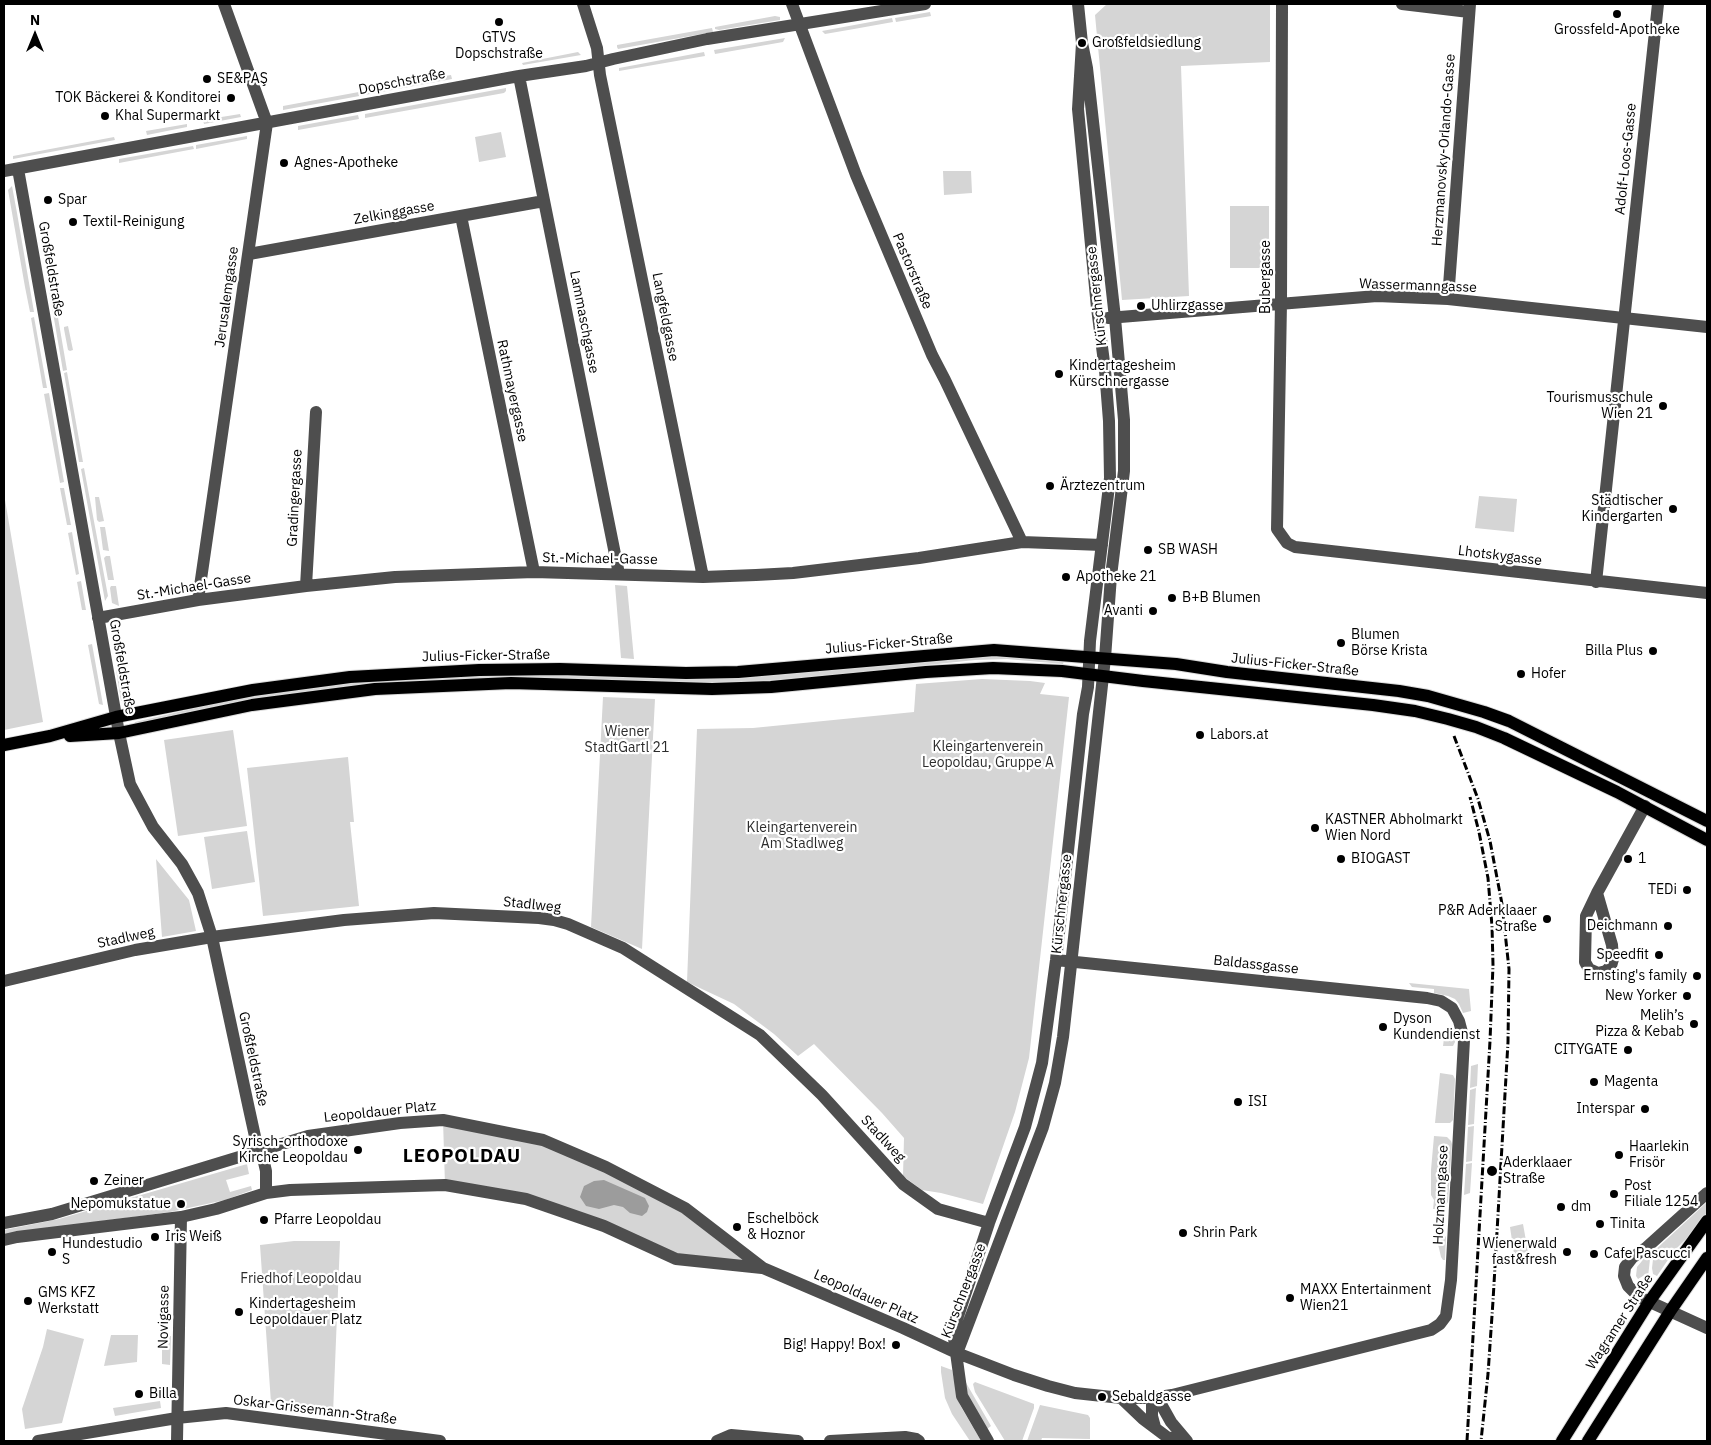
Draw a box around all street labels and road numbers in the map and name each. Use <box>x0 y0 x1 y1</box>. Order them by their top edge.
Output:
street label: Herzmanovsky-Orlando-Gasse <box>1429 53 1459 247</box>
street label: Dopschstraße <box>357 65 447 99</box>
street label: Adolf-Loos-Gasse <box>1612 102 1640 216</box>
street label: Zelkinggasse <box>352 198 436 228</box>
street label: Großfeldstraße <box>34 220 68 318</box>
street label: Pastorstraße <box>888 230 936 312</box>
street label: Bubergasse <box>1258 240 1274 314</box>
street label: Jerusalemgasse <box>212 245 242 349</box>
street label: Kürschnergasse <box>1083 245 1111 347</box>
street label: Lammaschgasse <box>566 269 602 375</box>
street label: Langfeldgasse <box>648 271 682 363</box>
street label: Wassermanngasse <box>1359 276 1477 296</box>
street label: Rathmayergasse <box>493 338 531 444</box>
street label: Gradingergasse <box>284 449 306 547</box>
street label: Lhotskygasse <box>1457 543 1543 569</box>
street label: St.-Michael-Gasse <box>542 550 658 568</box>
street label: St.-Michael-Gasse <box>136 570 252 604</box>
street label: Großfeldstraße <box>105 618 139 716</box>
street label: Julius-Ficker-Straße <box>824 630 954 658</box>
street label: Julius-Ficker-Straße <box>422 646 550 666</box>
street label: Julius-Ficker-Straße <box>1230 650 1360 680</box>
street label: Kürschnergasse <box>1048 853 1076 955</box>
street label: Stadlweg <box>502 894 562 916</box>
street label: Stadlweg <box>96 924 156 952</box>
street label: Baldassgasse <box>1213 952 1299 978</box>
street label: Großfeldstraße <box>235 1010 271 1108</box>
street label: Leopoldauer Platz <box>323 1098 437 1126</box>
street label: Stadlweg <box>857 1112 909 1166</box>
street label: Holzmanngasse <box>1430 1145 1452 1245</box>
street label: Kürschnergasse <box>938 1241 990 1341</box>
street label: Leopoldauer Platz <box>811 1266 921 1328</box>
street label: Wagramer Straße <box>1583 1271 1657 1373</box>
street label: Novigasse <box>155 1285 173 1349</box>
street label: Oskar-Grissemann-Straße <box>232 1392 398 1428</box>

